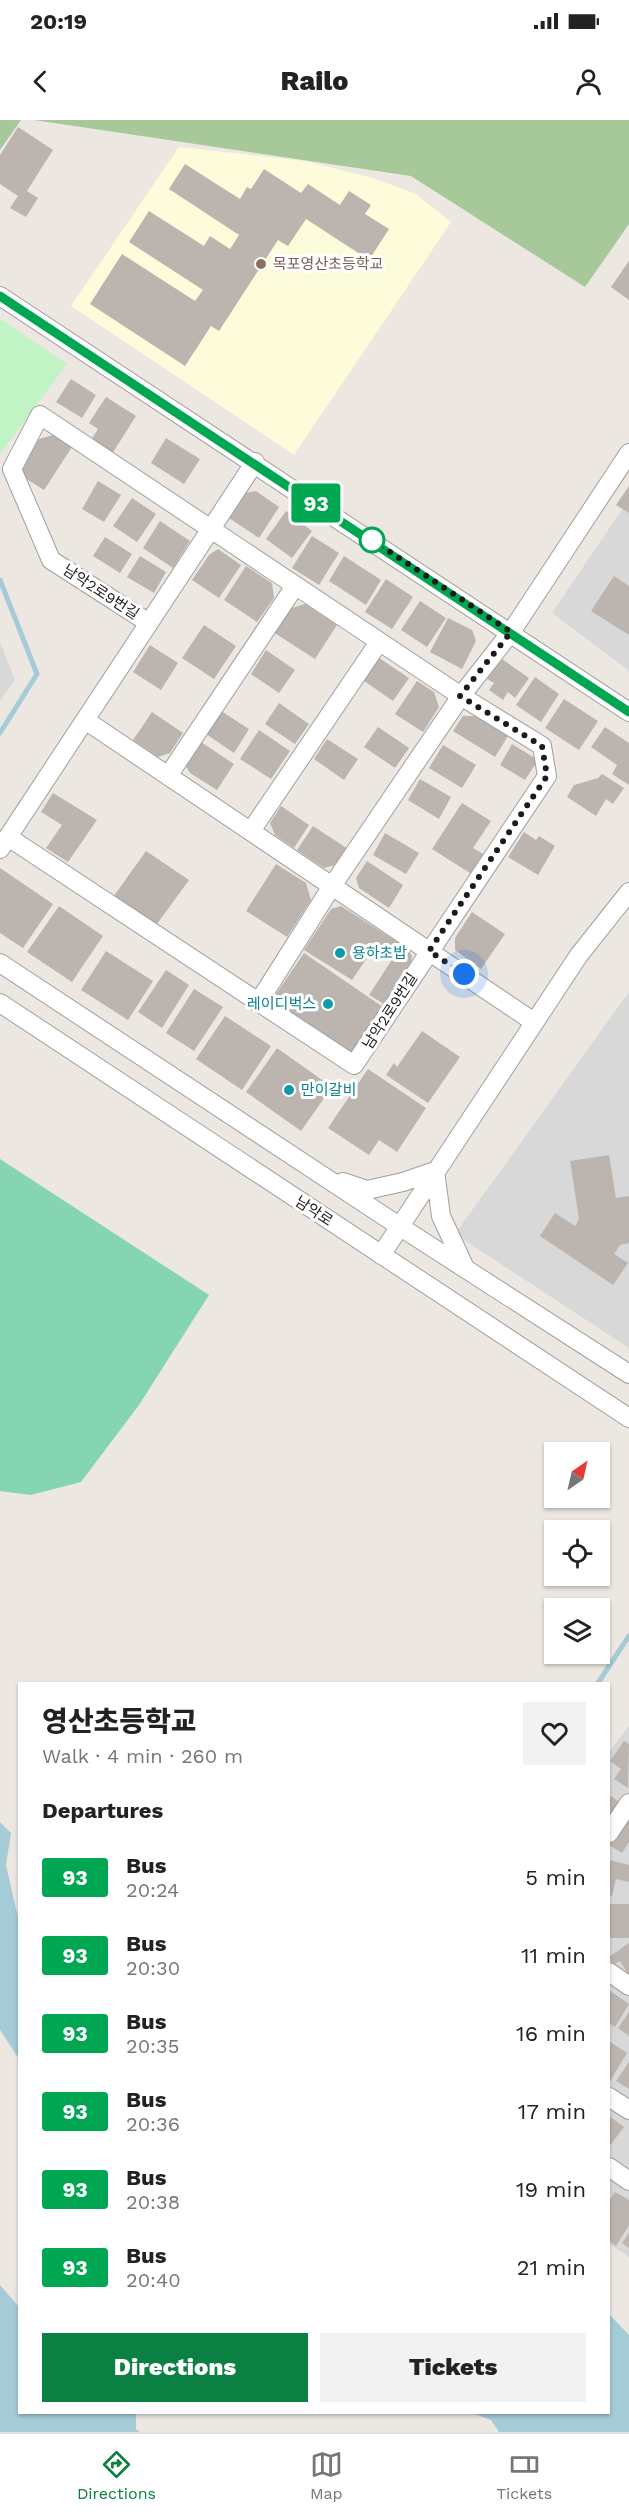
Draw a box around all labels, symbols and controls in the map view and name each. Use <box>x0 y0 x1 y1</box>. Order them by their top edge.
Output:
text: 20:19 <box>30 9 87 34</box>
icon: back <box>24 65 57 98</box>
text: Railo <box>281 65 348 97</box>
icon: person <box>572 65 605 98</box>
place label: 목포영산초등학교 <box>273 255 383 273</box>
marker: 목포영산초등학교 <box>254 257 268 271</box>
line badge: 93 <box>289 484 343 523</box>
text: 93 <box>303 491 329 516</box>
unlabelled marker <box>359 527 385 553</box>
street label: 남악2로9번길 <box>60 561 142 623</box>
place label: 용하초밥 <box>352 944 407 962</box>
marker: 용하초밥 <box>333 946 347 960</box>
your location <box>449 959 479 989</box>
street label: 남악2로9번길 <box>359 970 421 1052</box>
place label: 레이디벅스 <box>247 995 316 1013</box>
marker: 레이디벅스 <box>321 997 335 1011</box>
place label: 만이갈비 <box>301 1081 356 1099</box>
marker: 만이갈비 <box>282 1083 296 1097</box>
street label: 남악로 <box>292 1192 336 1230</box>
north arrow <box>544 1442 610 1508</box>
map controls <box>544 1442 610 1664</box>
button: locate <box>544 1520 610 1586</box>
button: layers <box>544 1598 610 1664</box>
button: heart <box>523 1702 586 1765</box>
text: 영산초등학교 <box>42 1705 197 1738</box>
text: Walk · 4 min · 260 m <box>42 1744 243 1768</box>
text: Departures <box>42 1798 163 1823</box>
text: Bus <box>126 1853 166 1878</box>
text: 93 <box>62 1865 88 1890</box>
text: 5 min <box>525 1865 586 1890</box>
text: 20:24 <box>126 1878 179 1902</box>
text: Bus <box>126 1931 166 1956</box>
text: 93 <box>62 1943 88 1968</box>
text: 11 min <box>521 1943 586 1968</box>
text: 20:30 <box>126 1956 180 1980</box>
text: Bus <box>126 2009 166 2034</box>
text: 93 <box>62 2021 88 2046</box>
text: 16 min <box>516 2021 586 2046</box>
text: 20:35 <box>126 2034 179 2058</box>
text: Bus <box>126 2087 166 2112</box>
text: 93 <box>62 2099 88 2124</box>
text: 17 min <box>518 2099 586 2124</box>
text: 20:36 <box>126 2112 180 2136</box>
text: Bus <box>126 2165 166 2190</box>
text: 93 <box>62 2177 88 2202</box>
text: 19 min <box>516 2177 586 2202</box>
text: 20:38 <box>126 2190 180 2214</box>
text: Bus <box>126 2243 166 2268</box>
text: 93 <box>62 2255 88 2280</box>
text: 21 min <box>517 2255 586 2280</box>
text: 20:40 <box>126 2268 181 2292</box>
button: Directions <box>42 2333 308 2402</box>
button: Tickets <box>320 2333 586 2402</box>
tab: Directions <box>77 2448 156 2503</box>
tab: Map <box>310 2448 343 2503</box>
tab: Tickets <box>497 2448 552 2503</box>

